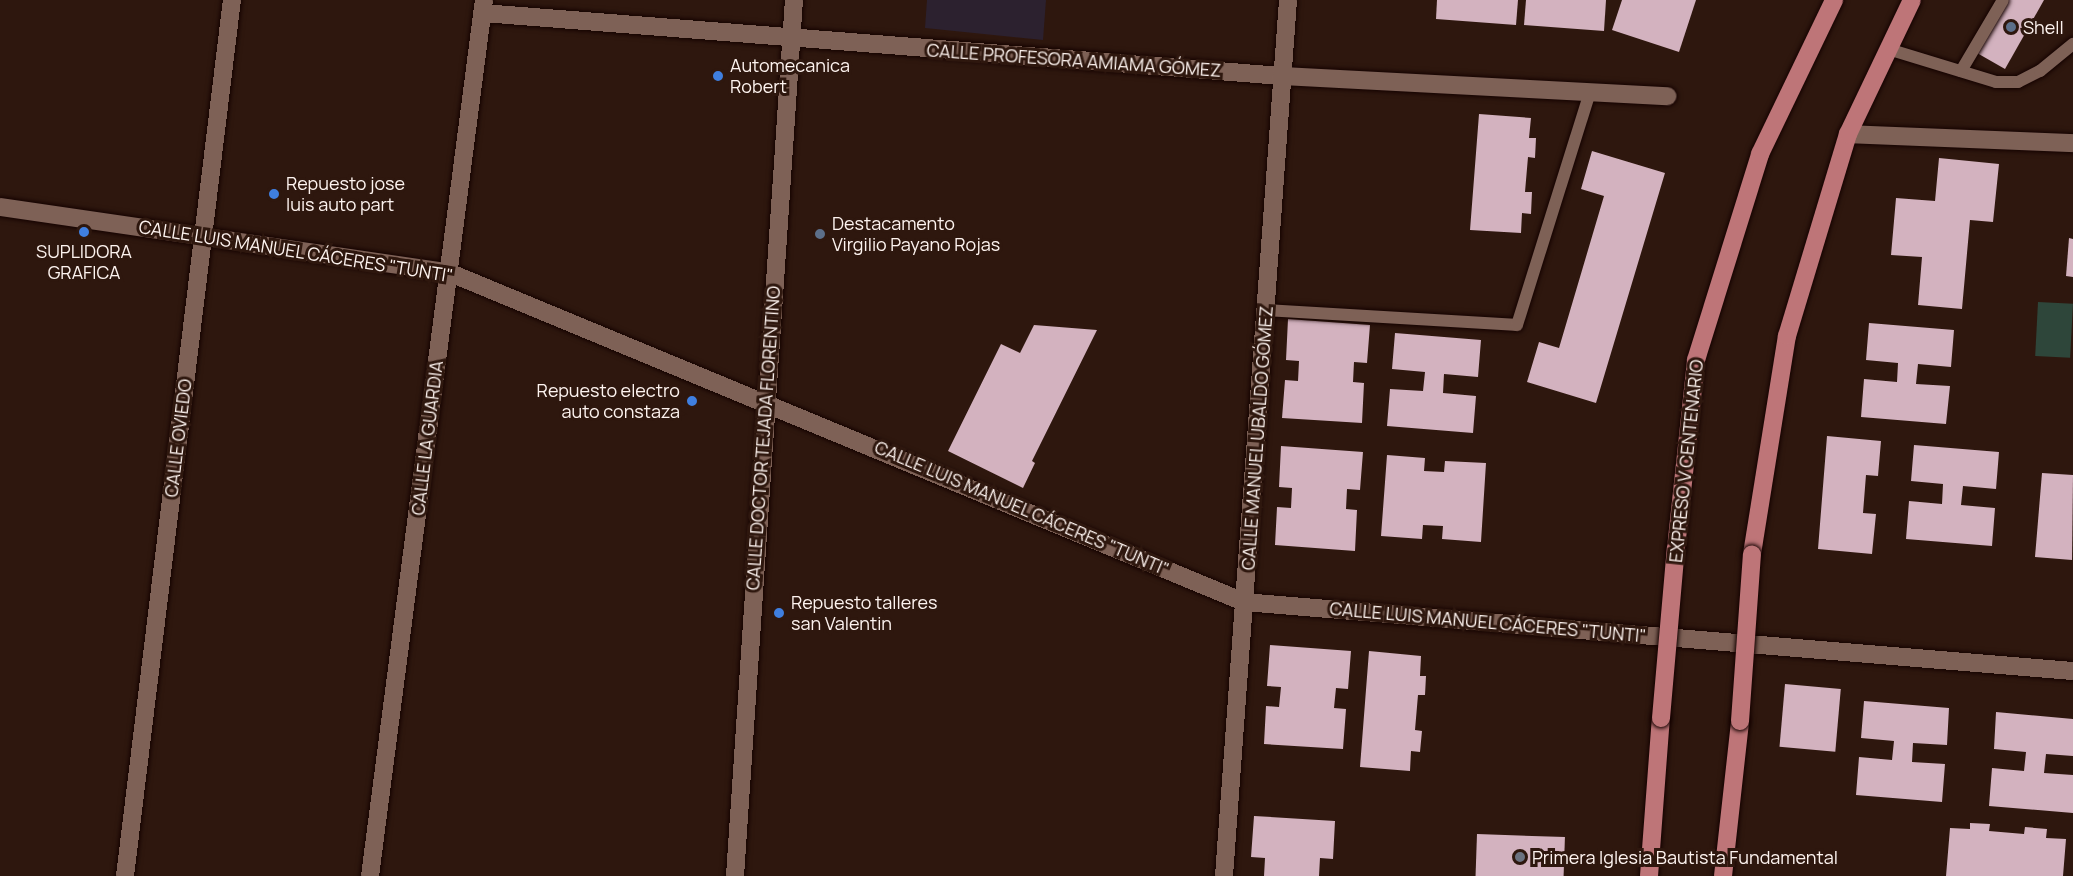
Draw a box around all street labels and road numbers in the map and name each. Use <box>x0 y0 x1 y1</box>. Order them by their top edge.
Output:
street label: CALLE PROFESORA AMIAMA GÓMEZ <box>926 39 1222 81</box>
street label: CALLE LUIS MANUEL CÁCERES "TUNTI" <box>137 215 455 287</box>
street label: CALLE DOCTOR TEJADA FLORENTINO <box>742 285 784 591</box>
street label: CALLE MANUEL UBALDO GÓMEZ <box>1237 305 1277 571</box>
street label: EXPRESO V CENTENARIO <box>1665 358 1707 564</box>
street label: CALLE LA GUARDIA <box>407 359 447 517</box>
street label: CALLE OVIEDO <box>160 378 196 498</box>
street label: CALLE LUIS MANUEL CÁCERES "TUNTI" <box>871 436 1173 580</box>
street label: CALLE LUIS MANUEL CÁCERES "TUNTI" <box>1328 597 1648 647</box>

